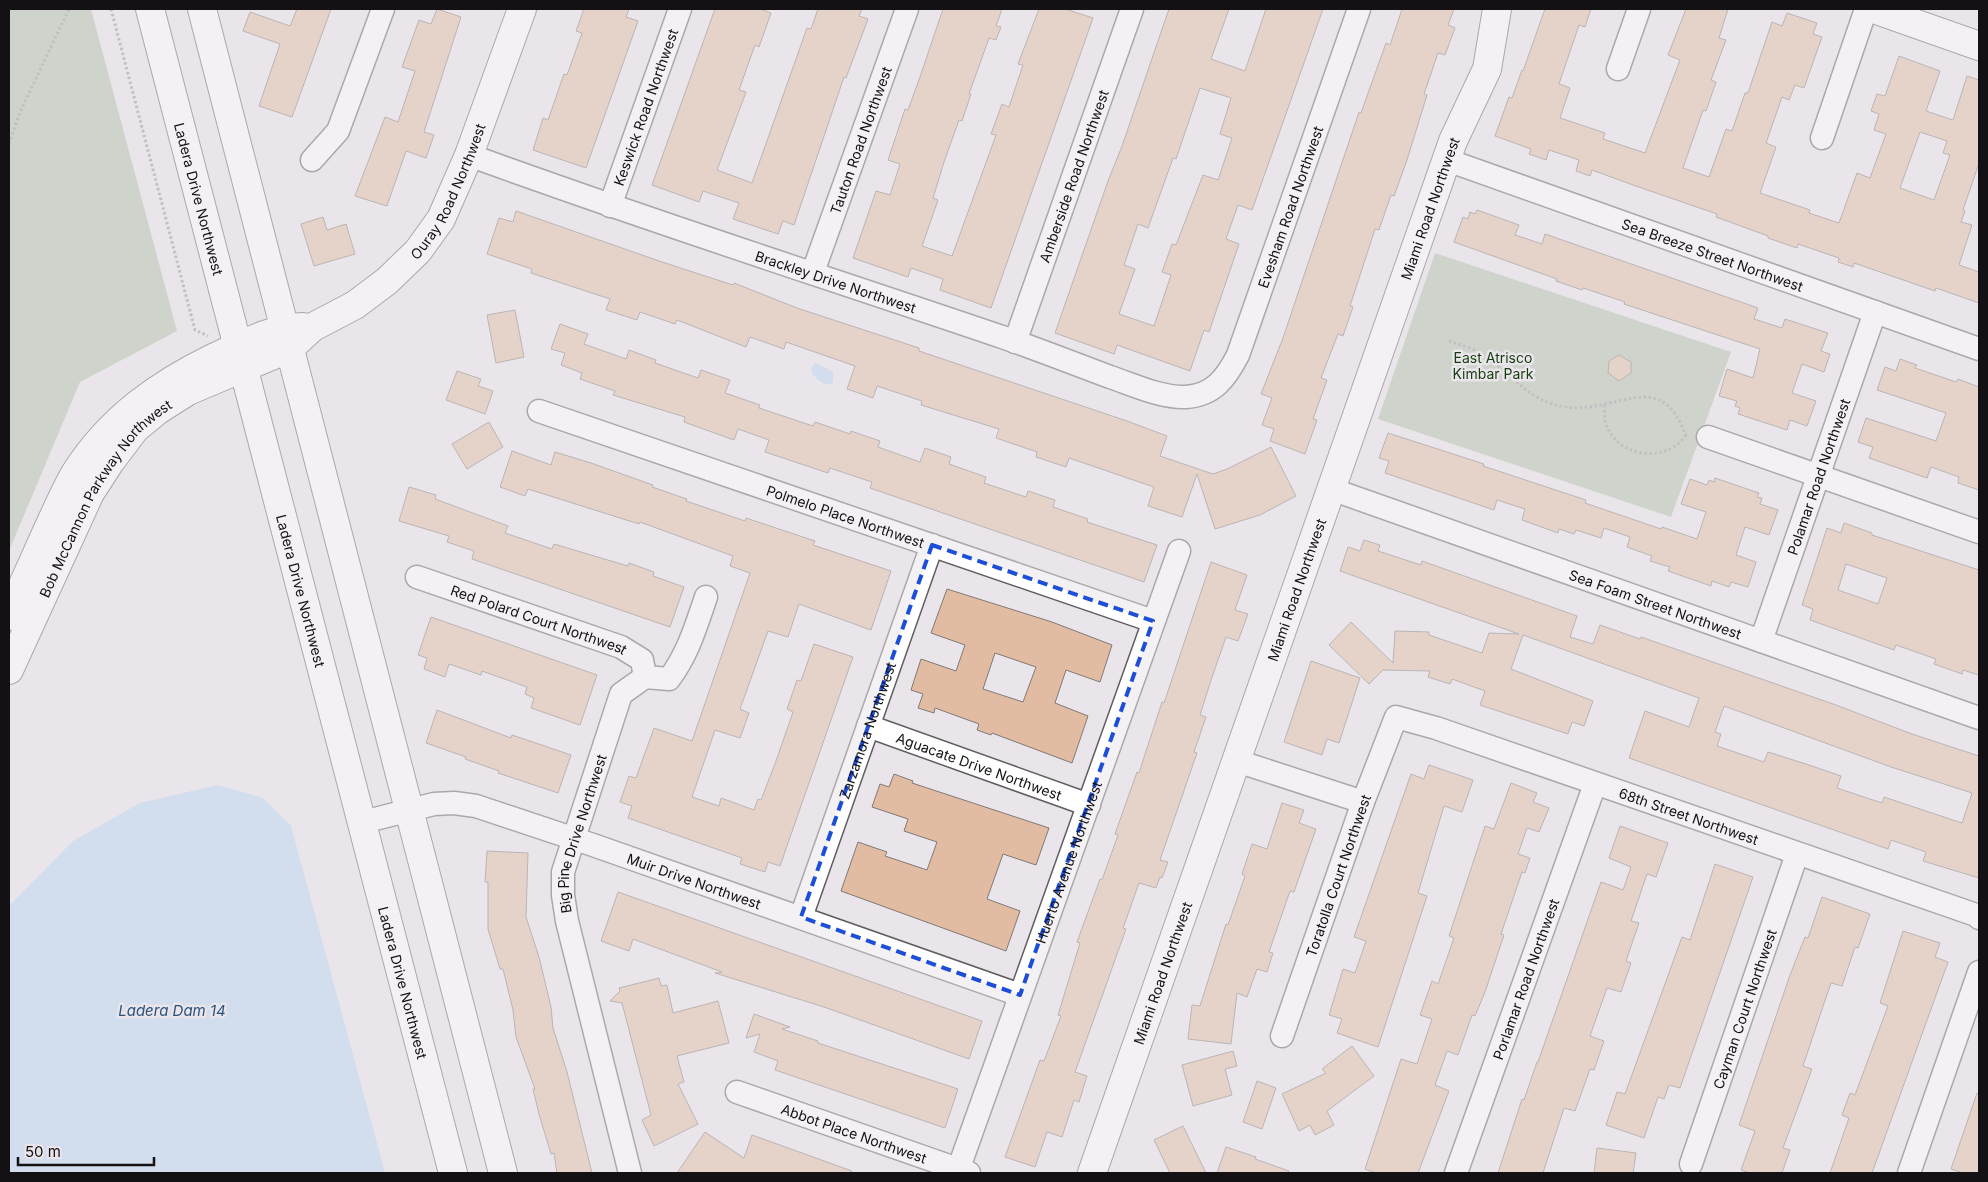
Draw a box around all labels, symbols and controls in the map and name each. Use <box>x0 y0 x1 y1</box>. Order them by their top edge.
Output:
street label: Keswick Road Northwest <box>609 26 681 188</box>
street label: Tauton Road Northwest <box>826 64 894 216</box>
street label: Amberside Road Northwest <box>1035 87 1112 265</box>
street label: Ladera Drive Northwest <box>171 121 227 277</box>
street label: Ouray Road Northwest <box>406 121 488 263</box>
street label: Evesham Road Northwest <box>1254 123 1326 290</box>
street label: Miami Road Northwest <box>1397 134 1462 282</box>
street label: Sea Breeze Street Northwest <box>1620 214 1806 295</box>
street label: Brackley Drive Northwest <box>753 247 919 316</box>
park label: East Atrisco Kimbar Park <box>1452 349 1534 382</box>
street label: Bob McCannon Parkway Northwest <box>35 395 175 600</box>
street label: Polamar Road Northwest <box>1783 396 1853 557</box>
street label: Polmelo Place Northwest <box>764 481 927 551</box>
street label: Ladera Drive Northwest <box>273 512 330 669</box>
street label: Miami Road Northwest <box>1263 516 1329 663</box>
street label: Sea Foam Street Northwest <box>1567 565 1744 642</box>
street label: Red Polard Court Northwest <box>449 581 631 658</box>
street label: Zarzamora Northwest <box>835 659 899 801</box>
street label: Aguacate Drive Northwest <box>894 728 1064 803</box>
street label: Big Pine Drive Northwest <box>554 751 609 915</box>
street label: Huerto Avenue Northwest <box>1031 778 1105 946</box>
street label: 68th Street Northwest <box>1617 784 1761 848</box>
street label: Toratolla Court Northwest <box>1302 791 1374 959</box>
street label: Muir Drive Northwest <box>625 849 764 912</box>
street label: Porlamar Road Northwest <box>1489 896 1562 1062</box>
street label: Miami Road Northwest <box>1129 899 1195 1046</box>
street label: Ladera Drive Northwest <box>375 904 432 1061</box>
street label: Cayman Court Northwest <box>1709 926 1779 1091</box>
water label: Ladera Dam 14 <box>118 1001 226 1020</box>
street label: Abbot Place Northwest <box>779 1100 929 1166</box>
scale bar <box>18 1134 154 1166</box>
text: 50 m <box>25 1142 61 1161</box>

